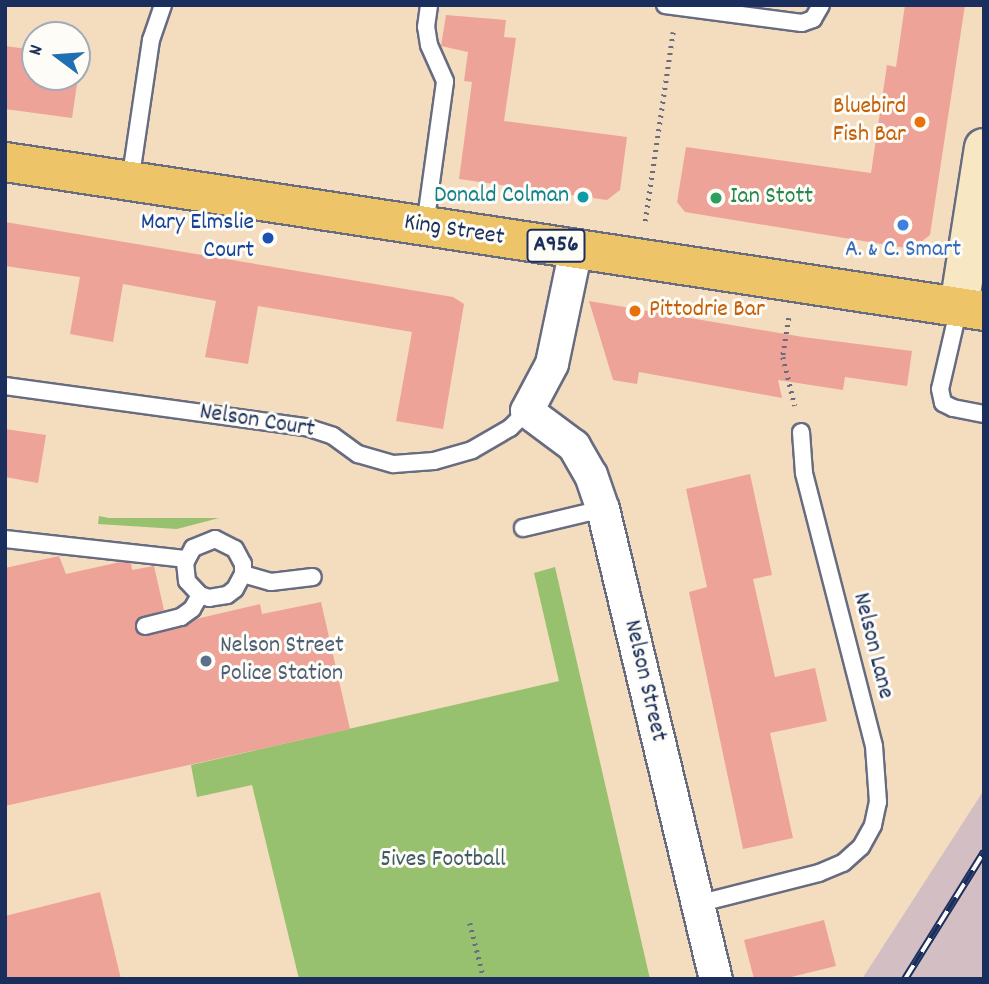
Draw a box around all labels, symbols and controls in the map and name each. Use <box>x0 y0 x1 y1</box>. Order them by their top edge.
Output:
north arrow <box>21 21 91 91</box>
text: N <box>23 42 52 59</box>
place label: Bluebird Fish Bar <box>833 94 906 150</box>
marker: Bluebird Fish Bar <box>912 114 928 130</box>
place label: Donald Colman <box>434 183 569 211</box>
place label: Ian Stott <box>730 184 813 212</box>
marker: Donald Colman <box>575 189 591 205</box>
marker: Ian Stott <box>708 190 724 206</box>
street label: King Street <box>402 209 506 253</box>
place label: Mary Elmslie Court <box>141 210 254 266</box>
marker: A. & C. Smart <box>895 217 911 233</box>
road number: A956 <box>526 227 586 266</box>
marker: Mary Elmslie Court <box>260 230 276 246</box>
place label: A. & C. Smart <box>845 237 961 265</box>
place label: Pittodrie Bar <box>649 297 765 325</box>
marker: Pittodrie Bar <box>627 303 643 319</box>
street label: Nelson Court <box>197 399 317 445</box>
street label: Nelson Lane <box>845 590 899 702</box>
street label: Nelson Street <box>616 617 672 745</box>
place label: Nelson Street Police Station <box>220 633 344 689</box>
marker: Nelson Street Police Station <box>198 653 214 669</box>
park label: 5ives Football <box>380 847 506 875</box>

